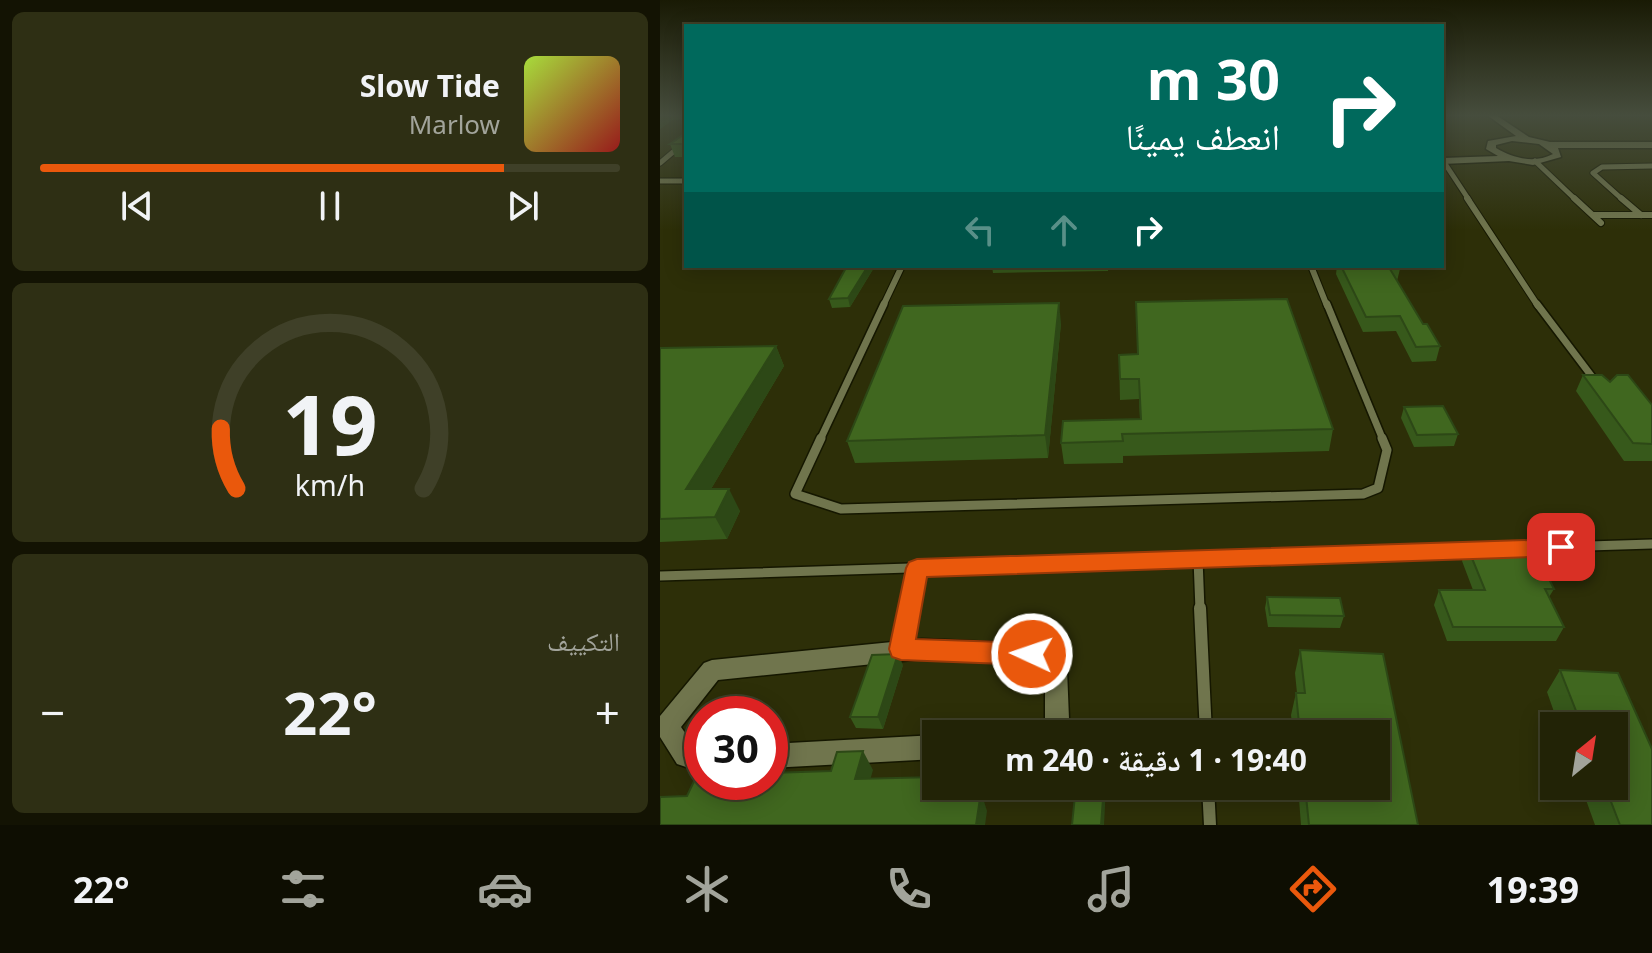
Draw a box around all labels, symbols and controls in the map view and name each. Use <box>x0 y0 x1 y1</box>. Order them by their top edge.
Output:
text: 30 m <box>1147 40 1280 116</box>
icon: right <box>1308 56 1412 160</box>
text: Slow Tide <box>360 65 500 106</box>
text: Marlow <box>409 106 500 142</box>
text: انعطف يمينًا <box>1125 112 1280 161</box>
icon: previous <box>115 184 159 228</box>
icon: pause <box>308 184 352 228</box>
icon: next <box>501 184 545 228</box>
icon: left <box>958 208 1002 252</box>
icon: ahead <box>1042 208 1086 252</box>
icon: right <box>1126 208 1170 252</box>
text: 19 <box>282 365 378 478</box>
text: km/h <box>295 465 365 504</box>
pin <box>1527 513 1595 581</box>
icon: arrive <box>1539 525 1583 569</box>
position arrow <box>990 612 1074 696</box>
text: التكييف <box>547 623 620 659</box>
text: 22° <box>283 671 377 753</box>
text: − <box>40 682 65 742</box>
text: + <box>595 682 620 742</box>
speed limit sign: 30 <box>684 696 788 800</box>
north arrow <box>1540 712 1628 800</box>
map controls <box>1540 712 1628 800</box>
text: 19:40 · 1 دقيقة · 240 m <box>1005 739 1307 780</box>
icon: filters <box>275 861 331 917</box>
icon: car <box>477 861 533 917</box>
icon: climate <box>679 861 735 917</box>
icon: phone <box>881 861 937 917</box>
icon: music <box>1083 861 1139 917</box>
icon: directions <box>1285 861 1341 917</box>
text: 22° <box>73 865 129 914</box>
text: 19:39 <box>1487 865 1579 914</box>

